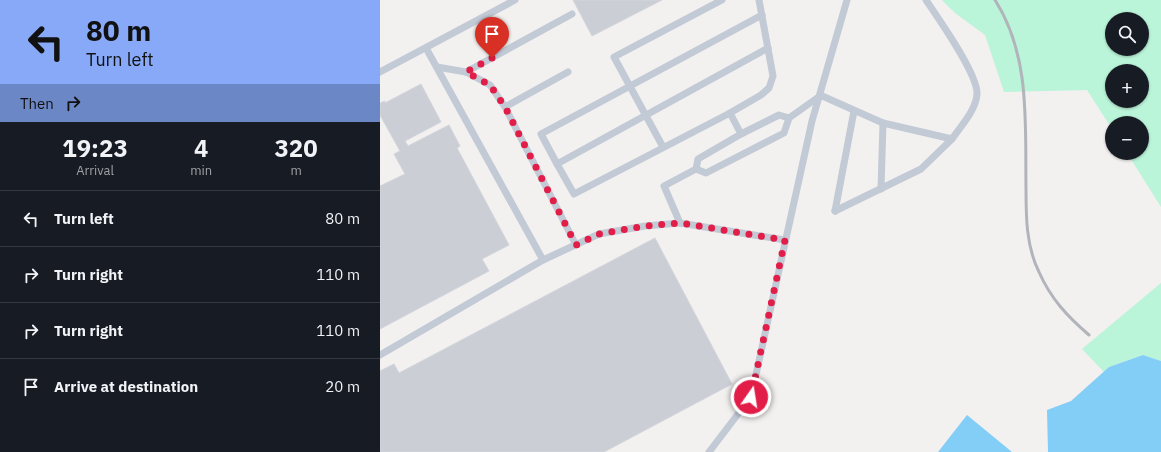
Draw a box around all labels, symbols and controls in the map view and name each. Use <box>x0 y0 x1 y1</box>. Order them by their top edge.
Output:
text: 80 m <box>86 12 151 49</box>
map controls <box>1105 12 1149 160</box>
button: search <box>1105 12 1149 56</box>
icon: left <box>20 16 72 68</box>
pin <box>475 17 509 58</box>
icon: arrive <box>481 23 503 45</box>
text: Turn left <box>86 48 154 71</box>
button: + <box>1105 64 1149 108</box>
icon: right <box>62 92 84 114</box>
text: Then <box>20 94 54 113</box>
button: − <box>1105 116 1149 160</box>
text: 19:23 <box>62 132 128 164</box>
text: 4 <box>194 132 208 164</box>
text: 320 <box>274 132 318 164</box>
text: Arrival <box>76 162 114 179</box>
text: min <box>190 162 212 179</box>
text: m <box>290 162 302 179</box>
icon: left <box>20 208 42 230</box>
text: Turn left <box>54 209 114 228</box>
text: 80 m <box>325 209 360 228</box>
icon: right <box>20 264 42 286</box>
text: Turn right <box>54 265 123 284</box>
text: 110 m <box>316 265 360 284</box>
icon: right <box>20 320 42 342</box>
text: Turn right <box>54 321 123 340</box>
text: 110 m <box>316 321 360 340</box>
icon: arrive <box>20 376 42 398</box>
position arrow <box>730 376 772 418</box>
text: Arrive at destination <box>54 377 198 396</box>
text: 20 m <box>325 377 360 396</box>

